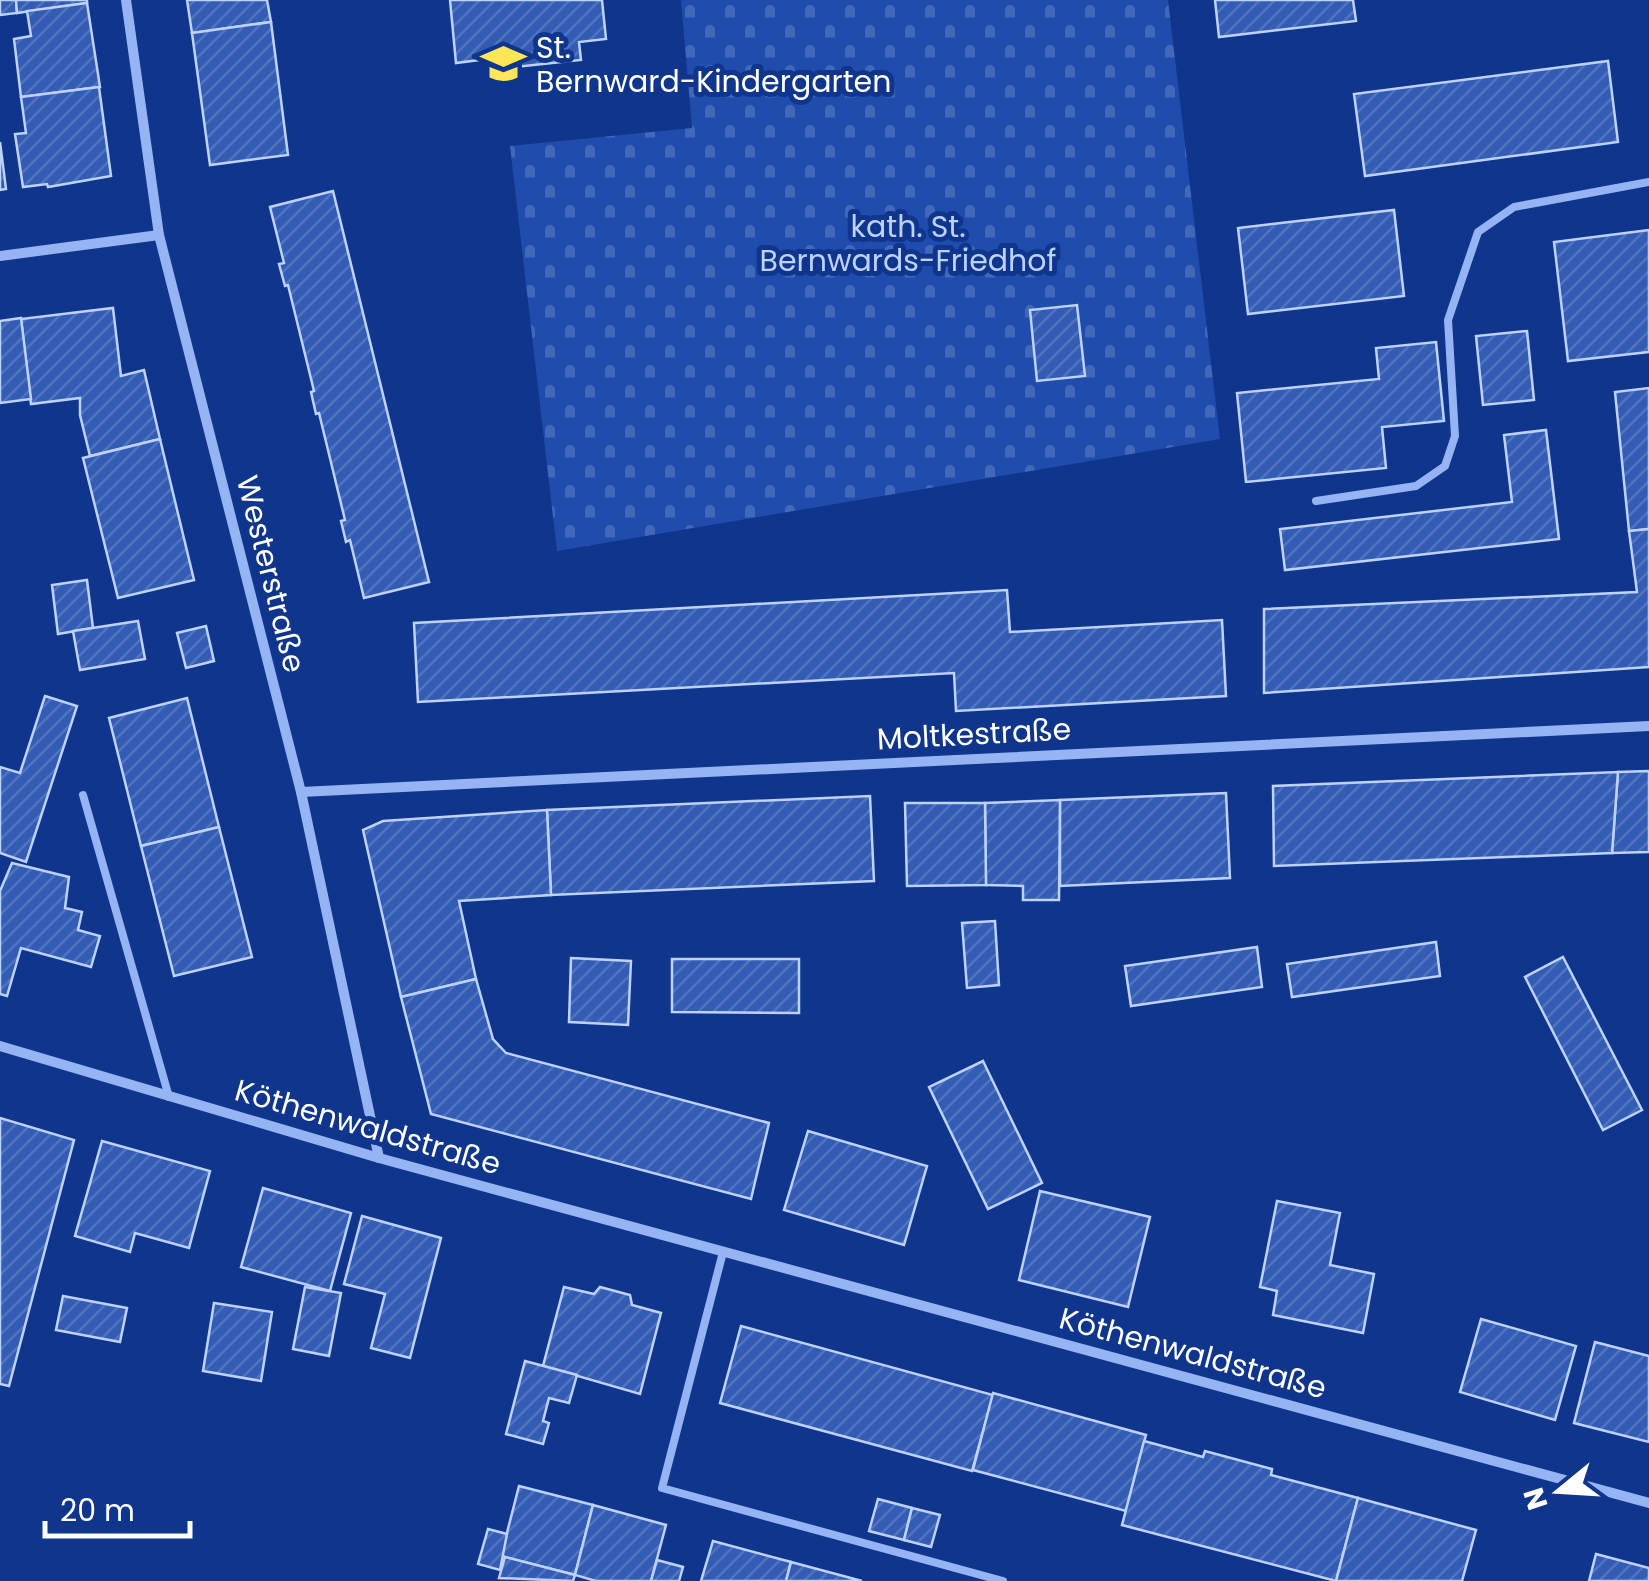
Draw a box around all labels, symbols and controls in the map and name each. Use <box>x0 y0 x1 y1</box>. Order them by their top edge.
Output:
place label: St. Bernward-Kindergarten <box>536 26 891 103</box>
school or university icon: St. Bernward-Kindergarten <box>479 40 527 88</box>
park label: kath. St. Bernwards-Friedhof <box>760 205 1056 282</box>
street label: Westerstraße <box>226 471 316 677</box>
street label: Moltkestraße <box>876 707 1072 761</box>
street label: Köthenwaldstraße <box>230 1068 506 1186</box>
street label: Köthenwaldstraße <box>1055 1297 1331 1409</box>
north arrow <box>1509 1441 1609 1541</box>
scale bar <box>45 1476 190 1538</box>
text: N <box>1514 1483 1557 1515</box>
text: 20 m <box>60 1489 135 1532</box>

